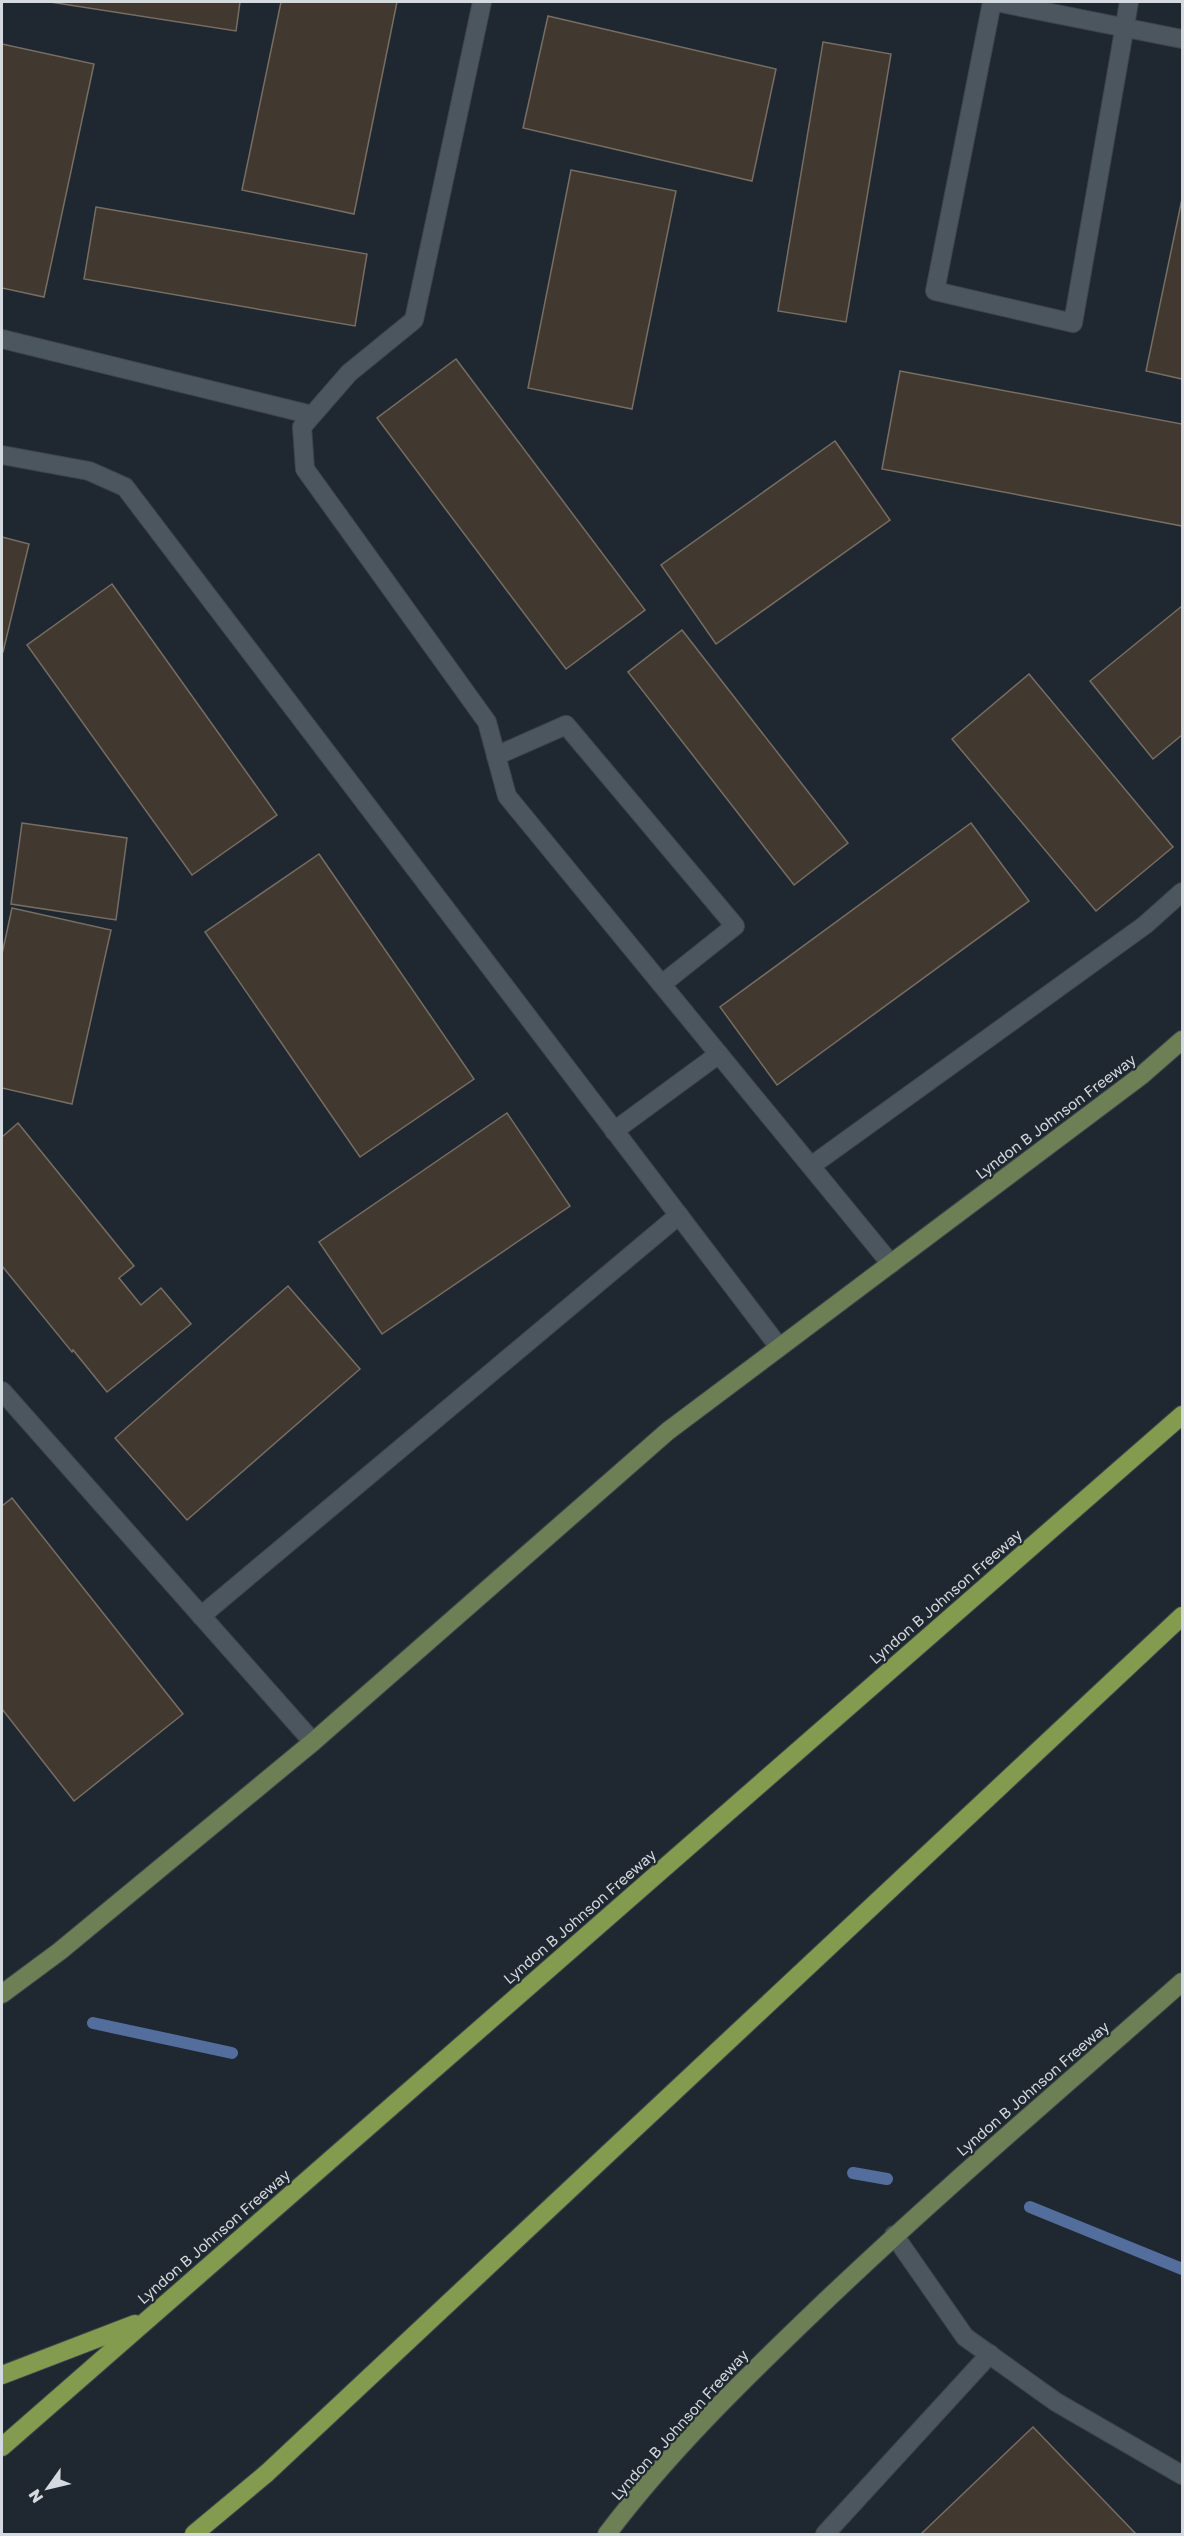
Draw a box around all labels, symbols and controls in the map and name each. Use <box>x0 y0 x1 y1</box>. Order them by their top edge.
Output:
street label: Lyndon B Johnson Freeway <box>972 1050 1140 1182</box>
street label: Lyndon B Johnson Freeway <box>865 1525 1026 1667</box>
street label: Lyndon B Johnson Freeway <box>499 1845 660 1987</box>
street label: Lyndon B Johnson Freeway <box>952 2017 1113 2159</box>
street label: Lyndon B Johnson Freeway <box>133 2165 294 2307</box>
street label: Lyndon B Johnson Freeway <box>607 2345 752 2503</box>
north arrow <box>18 2458 78 2518</box>
text: N <box>24 2486 47 2507</box>

